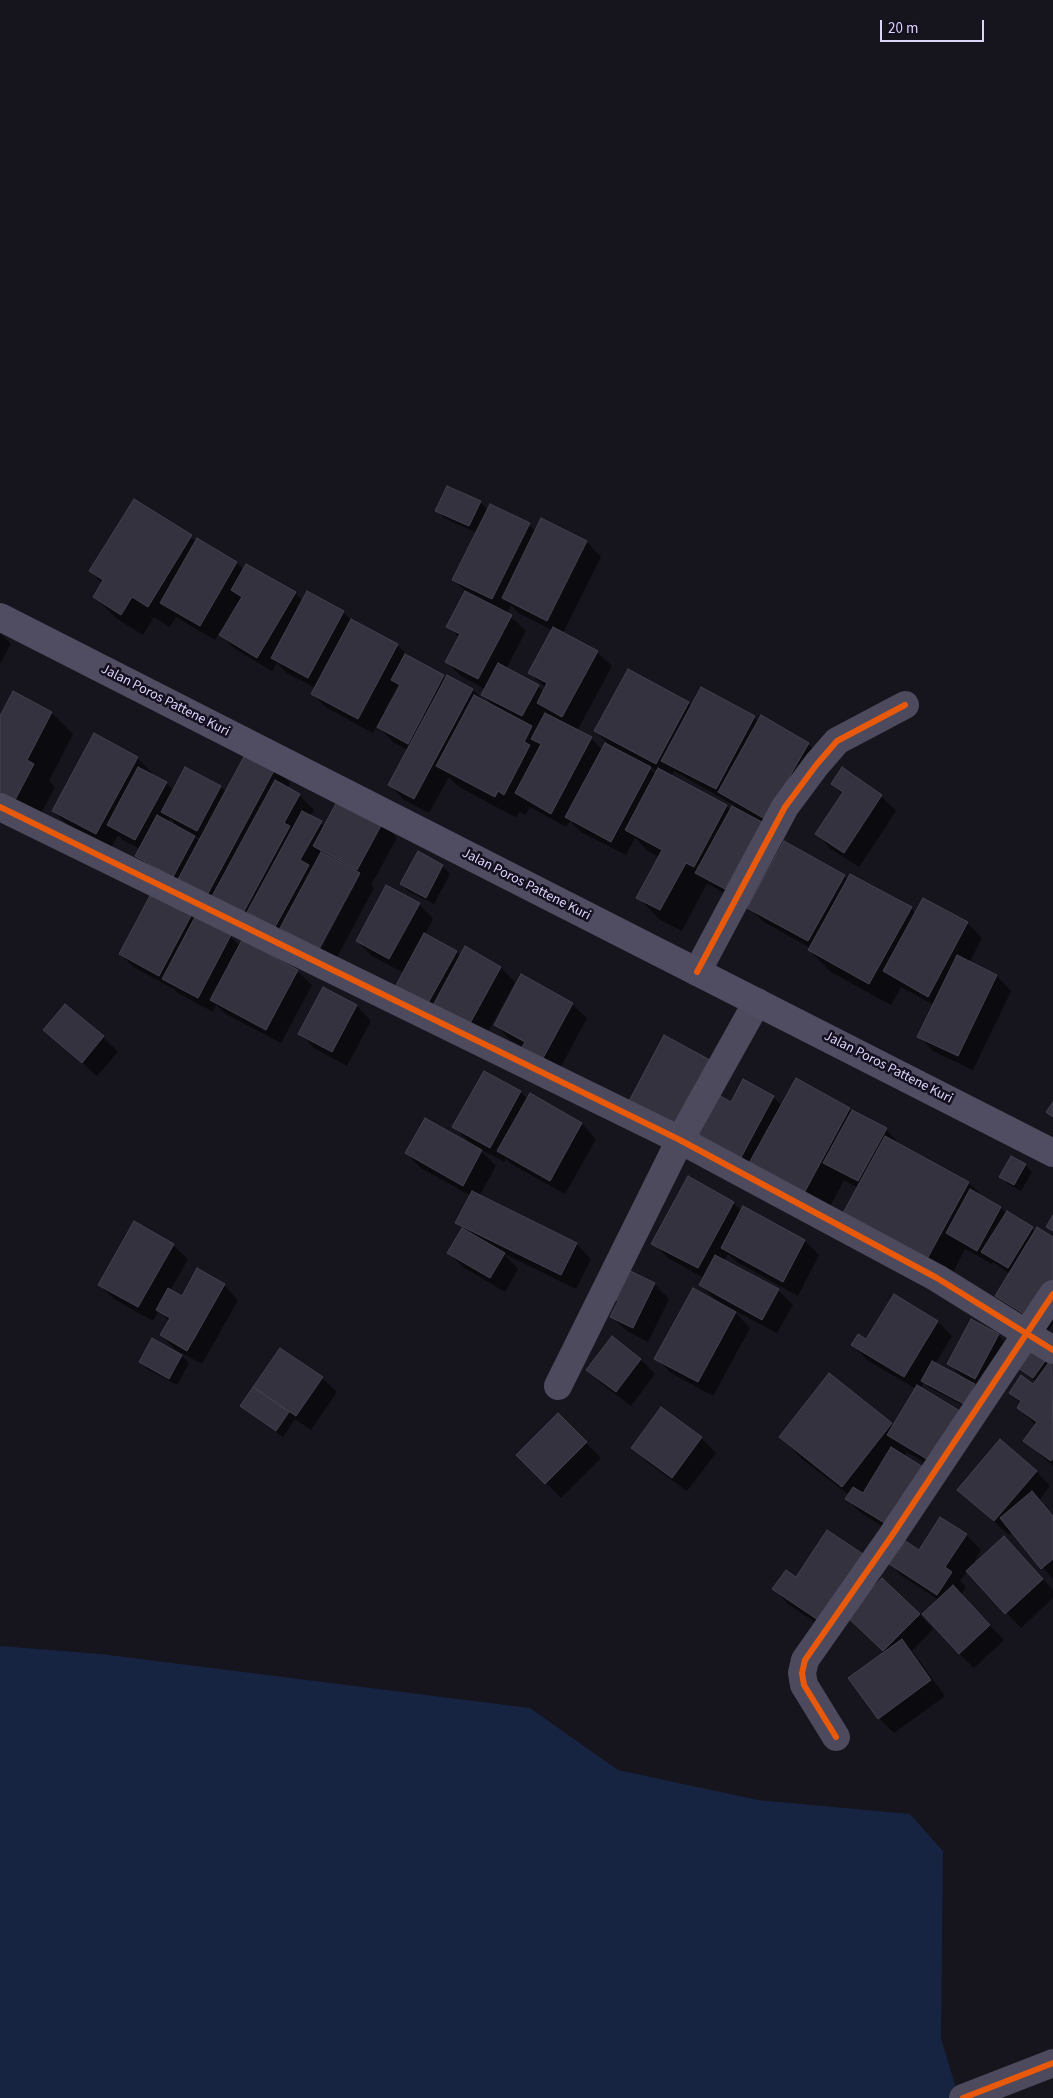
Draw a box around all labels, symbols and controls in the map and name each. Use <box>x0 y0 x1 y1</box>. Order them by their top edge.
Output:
scale bar <box>883 10 987 42</box>
text: 20 m <box>888 18 918 39</box>
street label: Jalan Poros Pattene Kuri <box>98 661 232 741</box>
street label: Jalan Poros Pattene Kuri <box>459 845 593 925</box>
street label: Jalan Poros Pattene Kuri <box>821 1028 955 1108</box>

